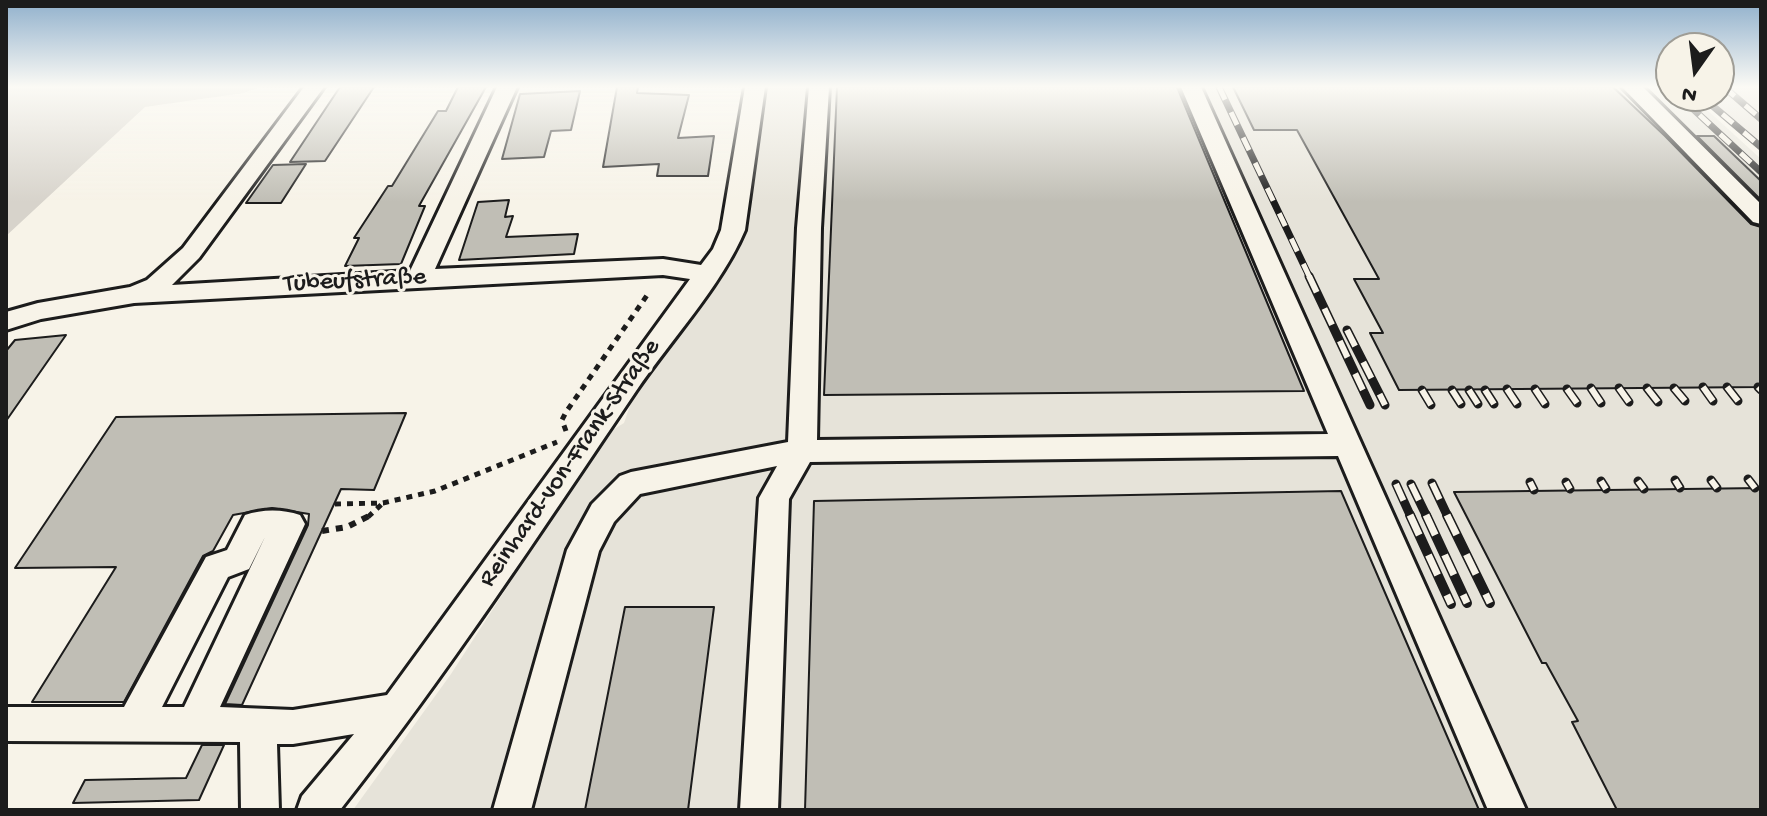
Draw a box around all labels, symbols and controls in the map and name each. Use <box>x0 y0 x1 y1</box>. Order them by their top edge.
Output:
north arrow <box>1655 32 1735 112</box>
text: N <box>1680 79 1700 108</box>
street label: Tubeufstraße <box>283 263 427 301</box>
street label: Reinhard-von-Frank-Straße <box>473 334 669 594</box>

